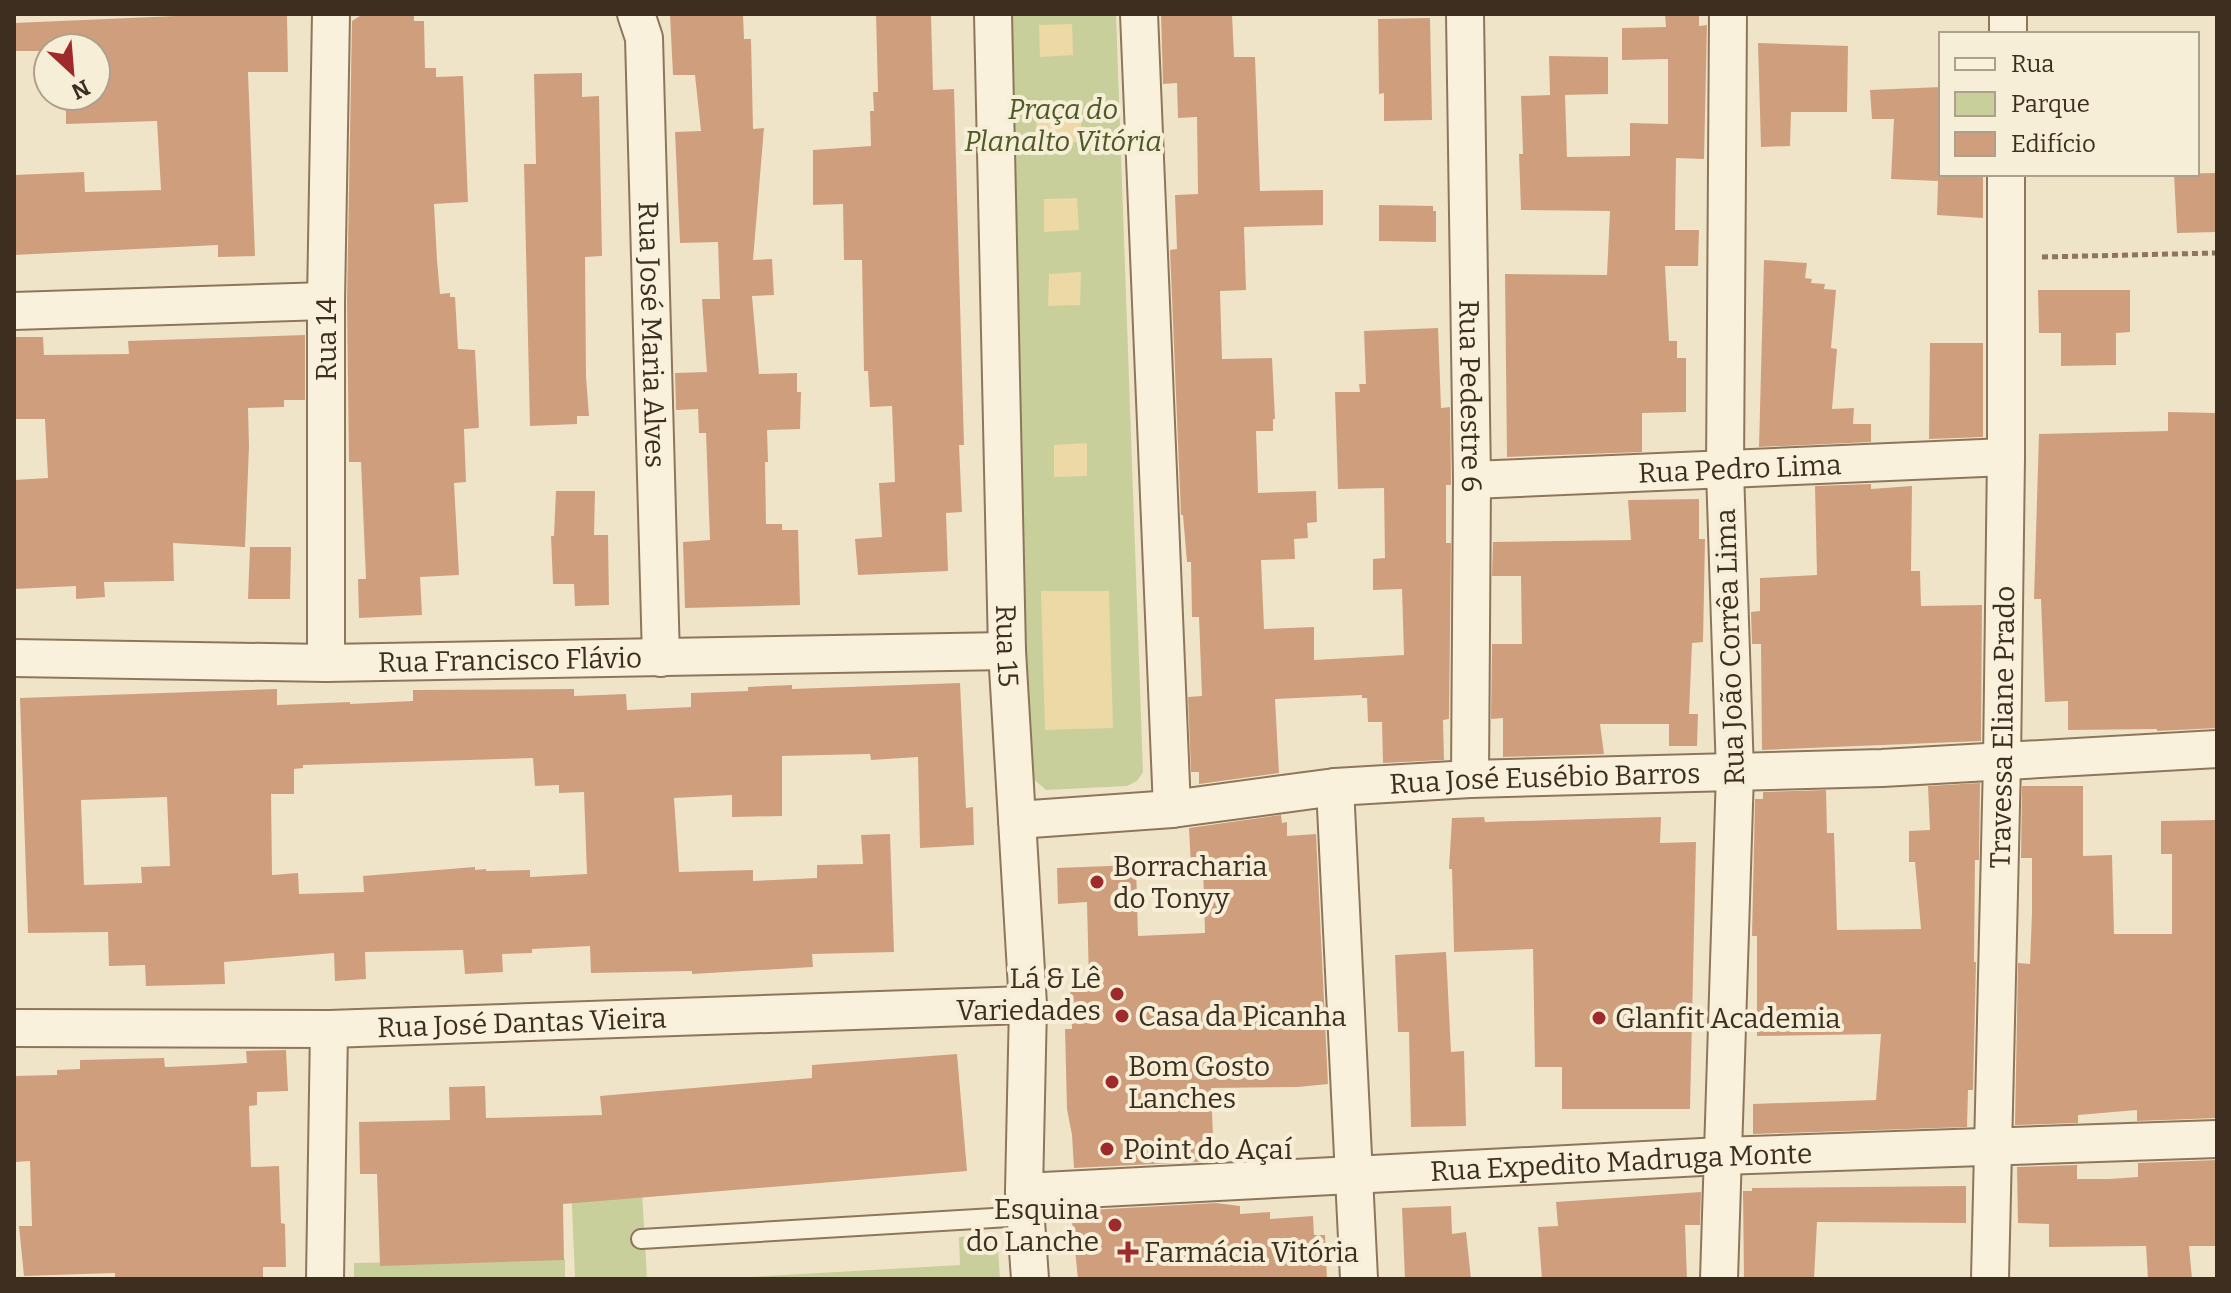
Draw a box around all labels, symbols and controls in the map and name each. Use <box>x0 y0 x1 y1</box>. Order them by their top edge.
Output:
north arrow <box>32 32 112 112</box>
legend <box>1939 32 2199 176</box>
text: Rua <box>2011 50 2054 78</box>
text: N <box>67 74 94 105</box>
text: Parque <box>2011 90 2090 118</box>
park label: Praça do Planalto Vitória <box>964 93 1162 158</box>
text: Edifício <box>2011 130 2096 158</box>
street label: Rua José Maria Alves <box>632 201 672 468</box>
street label: Rua 14 <box>310 297 343 381</box>
street label: Rua Pedestre 6 <box>1453 300 1489 492</box>
street label: Rua Pedro Lima <box>1637 448 1842 489</box>
street label: Rua João Corrêa Lima <box>1709 508 1751 786</box>
street label: Travessa Eliane Prado <box>1983 586 2021 869</box>
street label: Rua 15 <box>989 604 1026 688</box>
street label: Rua Francisco Flávio <box>378 641 642 679</box>
street label: Rua José Eusébio Barros <box>1389 756 1701 800</box>
place label: Borracharia do Tonyy <box>1113 850 1268 915</box>
marker: Borracharia do Tonyy <box>1088 873 1106 891</box>
place label: Lá & Lê Variedades <box>956 962 1101 1027</box>
marker: Lá & Lê Variedades <box>1108 985 1126 1003</box>
place label: Casa da Picanha <box>1138 1000 1347 1033</box>
street label: Rua José Dantas Vieira <box>377 1001 667 1044</box>
place label: Glanfit Academia <box>1615 1002 1841 1035</box>
marker: Casa da Picanha <box>1113 1007 1131 1025</box>
marker: Glanfit Academia <box>1590 1009 1608 1027</box>
place label: Bom Gosto Lanches <box>1128 1050 1270 1115</box>
marker: Bom Gosto Lanches <box>1103 1073 1121 1091</box>
place label: Point do Açaí <box>1123 1133 1293 1166</box>
street label: Rua Expedito Madruga Monte <box>1430 1136 1813 1187</box>
marker: Point do Açaí <box>1098 1140 1116 1158</box>
place label: Esquina do Lanche <box>966 1193 1099 1258</box>
marker: Esquina do Lanche <box>1106 1216 1124 1234</box>
place label: Farmácia Vitória <box>1144 1236 1359 1269</box>
marker: Farmácia Vitória <box>1119 1243 1137 1261</box>

